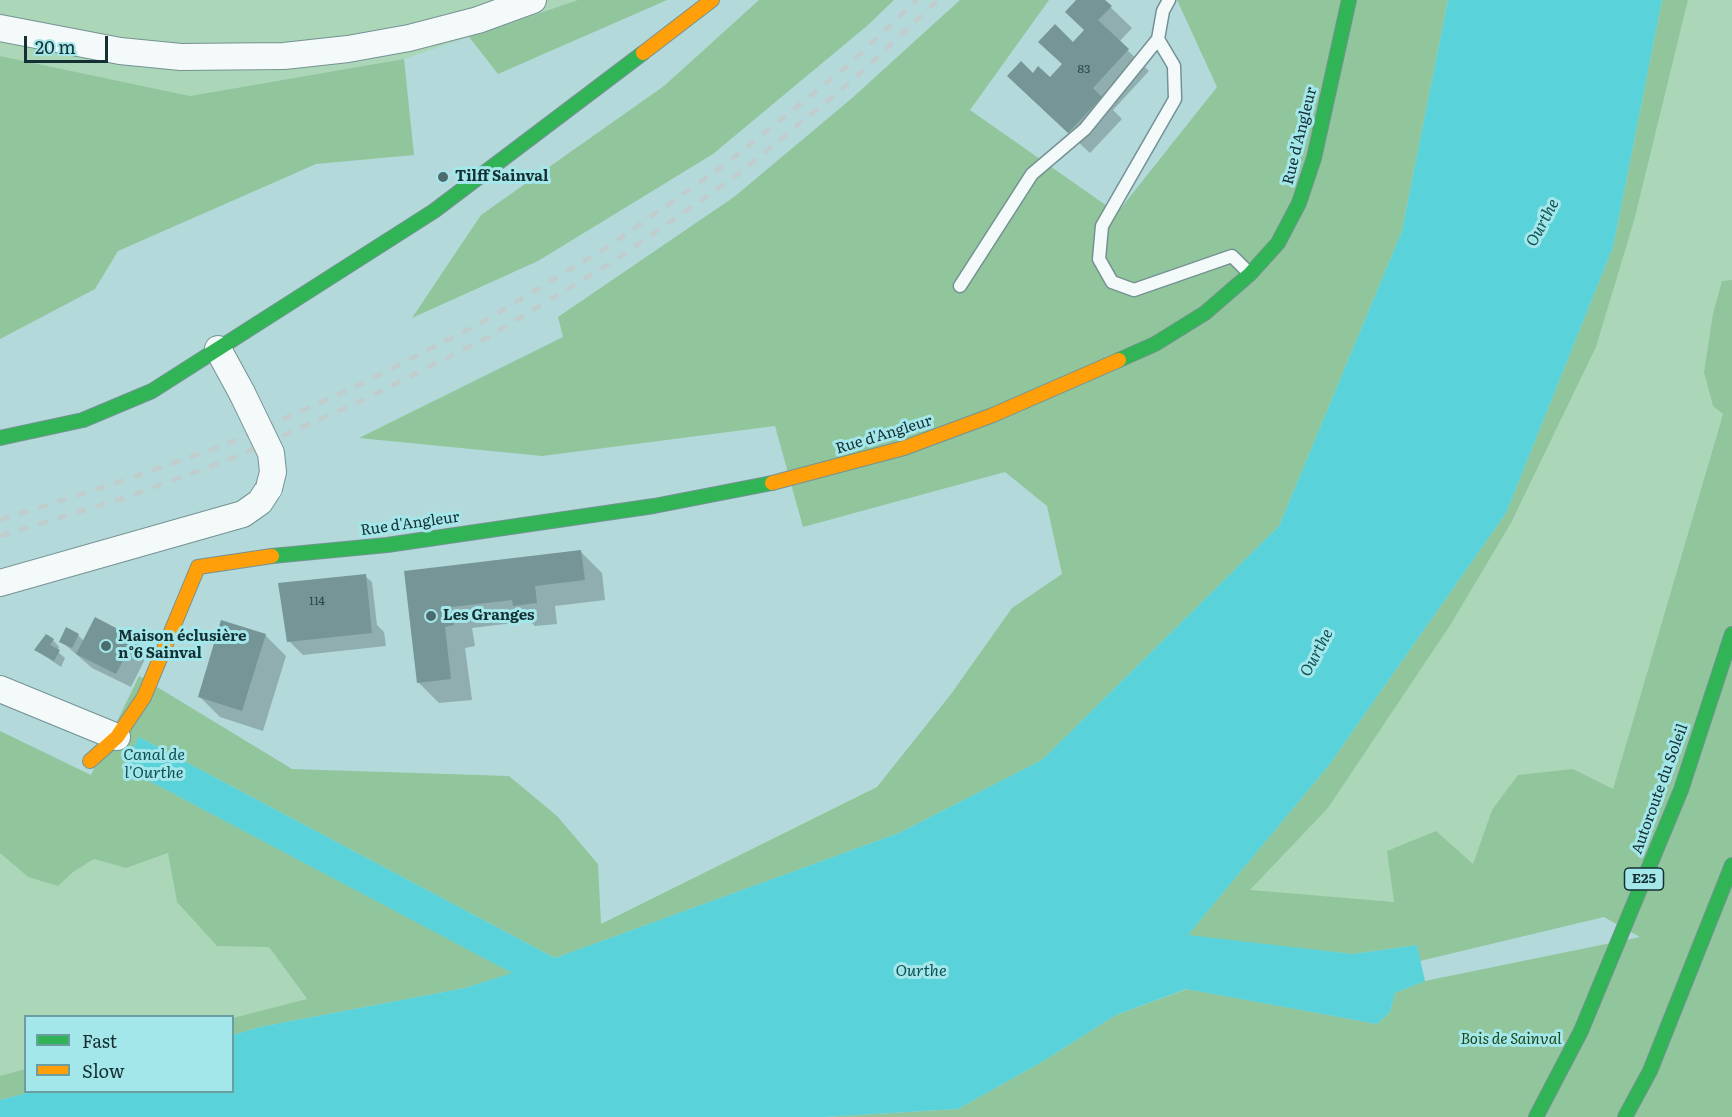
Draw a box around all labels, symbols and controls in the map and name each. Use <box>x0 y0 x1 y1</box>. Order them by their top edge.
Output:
scale bar <box>27 24 111 62</box>
text: 20 m <box>35 33 76 60</box>
house number: 83 <box>1077 62 1091 76</box>
street label: Rue d'Angleur <box>1279 85 1321 187</box>
place label: Tilff Sainval <box>455 168 548 186</box>
marker: Tilff Sainval <box>436 170 450 184</box>
water label: Ourthe <box>1522 196 1564 250</box>
street label: Rue d'Angleur <box>834 412 934 458</box>
street label: Rue d'Angleur <box>359 508 461 540</box>
house number: 114 <box>309 594 325 608</box>
place label: Les Granges <box>443 607 535 625</box>
marker: Les Granges <box>424 609 438 623</box>
water label: Ourthe <box>1296 626 1338 680</box>
place label: Maison éclusière n°6 Sainval <box>118 628 247 663</box>
marker: Maison éclusière n°6 Sainval <box>99 639 113 653</box>
street label: Autoroute du Soleil <box>1628 721 1692 857</box>
water label: Canal de l'Ourthe <box>123 745 185 783</box>
road number: E25 <box>1624 868 1664 890</box>
water label: Ourthe <box>895 961 947 981</box>
legend <box>24 1015 234 1093</box>
text: Fast <box>82 1027 117 1054</box>
park label: Bois de Sainval <box>1461 1031 1561 1049</box>
text: Slow <box>82 1057 124 1084</box>

